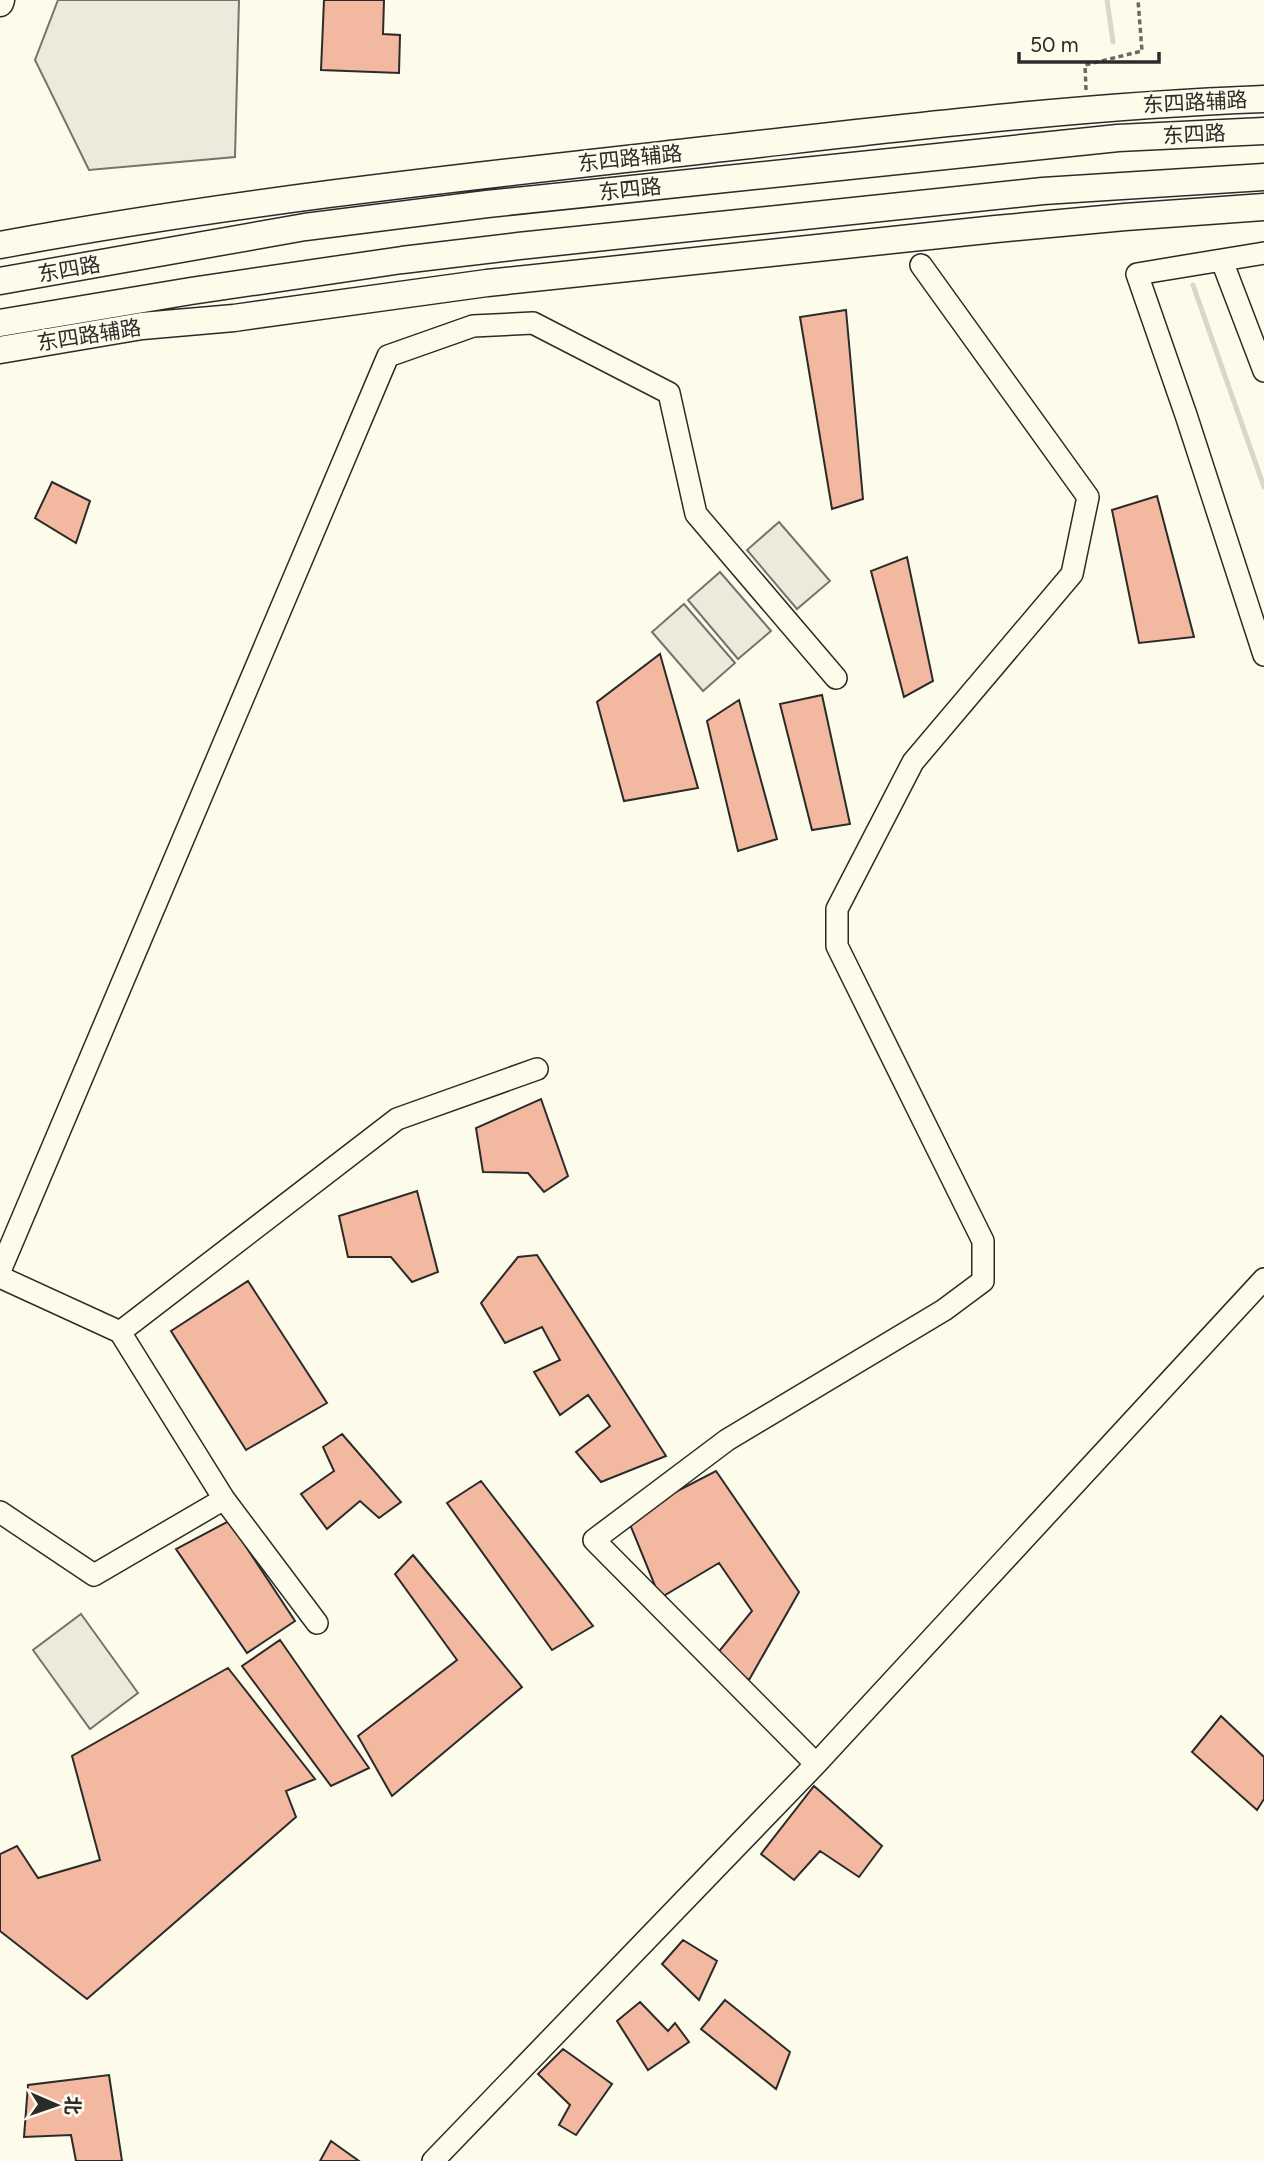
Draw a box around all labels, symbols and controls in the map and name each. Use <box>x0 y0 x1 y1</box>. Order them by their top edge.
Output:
scale bar <box>1019 21 1159 65</box>
text: 50 m <box>1030 32 1079 57</box>
street label: 东四路辅路 <box>1142 87 1248 117</box>
street label: 东四路 <box>1162 120 1226 148</box>
street label: 东四路辅路 <box>576 140 684 176</box>
street label: 东四路 <box>597 173 663 205</box>
street label: 东四路 <box>36 251 102 287</box>
street label: 东四路辅路 <box>35 314 143 356</box>
north arrow <box>21 2070 91 2140</box>
text: 北 <box>61 2096 84 2115</box>

